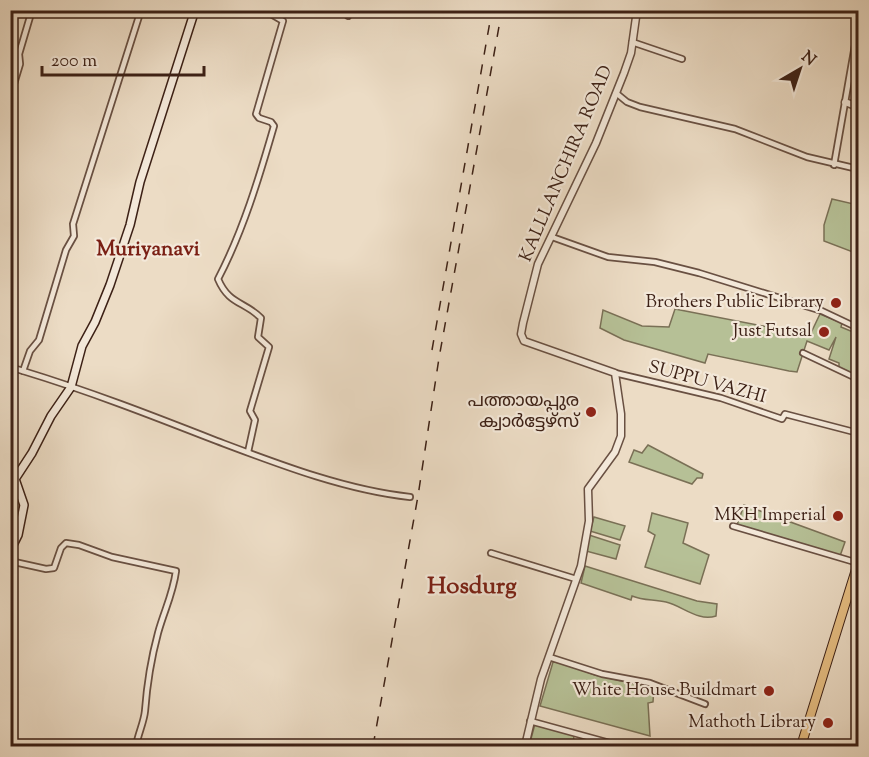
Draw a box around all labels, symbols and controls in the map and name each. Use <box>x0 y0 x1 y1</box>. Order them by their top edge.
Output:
scale bar <box>42 39 204 77</box>
north arrow <box>770 39 830 99</box>
text: N <box>796 46 820 72</box>
text: 200 m <box>51 49 97 75</box>
street label: KALLLANCHIRA ROAD <box>514 62 620 266</box>
district label: Muriyanavi <box>96 235 200 265</box>
place label: Brothers Public Library <box>646 290 824 316</box>
marker: Brothers Public Library <box>829 296 843 310</box>
place label: Just Futsal <box>732 319 812 345</box>
marker: Just Futsal <box>817 325 831 339</box>
street label: SUPPU VAZHI <box>645 355 769 411</box>
place label: പത്തായപ്പുര ക്വാർട്ടേഴ്സ് <box>468 389 581 436</box>
marker: പത്തായപ്പുര ക്വാർട്ടേഴ്സ് <box>584 405 598 419</box>
place label: MKH Imperial <box>714 503 826 529</box>
marker: MKH Imperial <box>831 509 845 523</box>
district label: Hosdurg <box>427 570 517 604</box>
place label: White House Buildmart <box>572 678 757 704</box>
marker: White House Buildmart <box>762 684 776 698</box>
place label: Mathoth Library <box>688 710 816 736</box>
marker: Mathoth Library <box>821 716 835 730</box>

